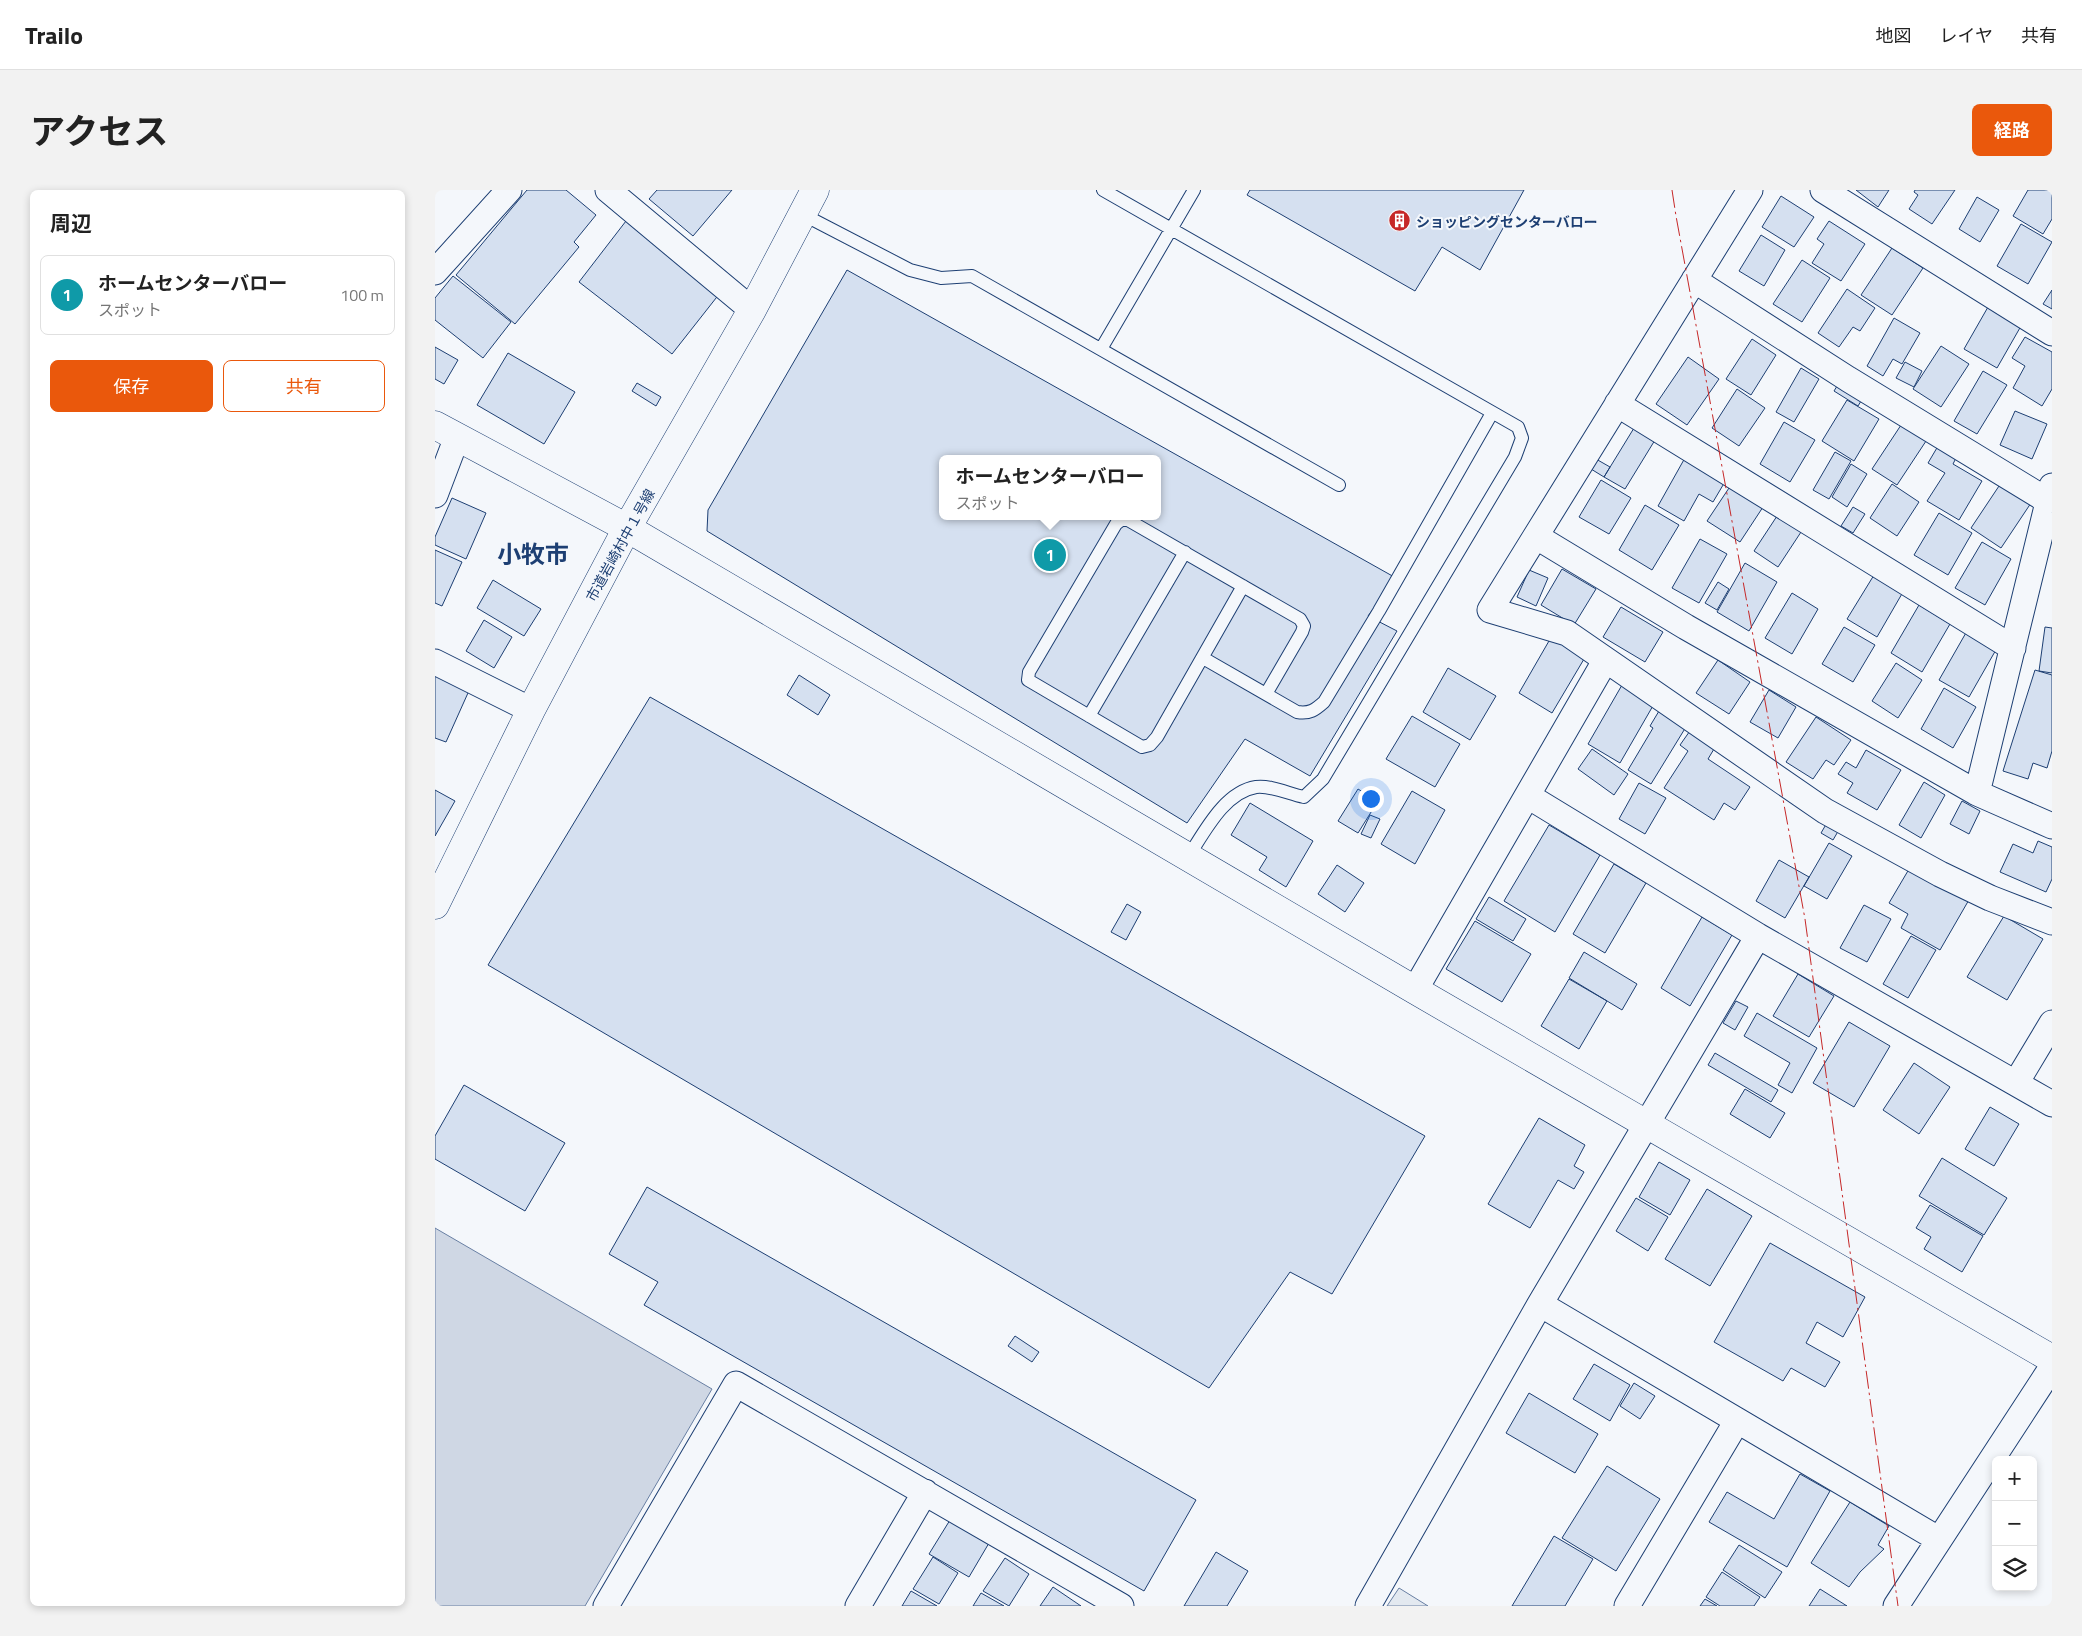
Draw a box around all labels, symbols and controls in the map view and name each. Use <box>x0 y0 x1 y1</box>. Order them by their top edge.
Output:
text: Trailo <box>25 17 83 53</box>
text: 地図 <box>1876 22 1912 49</box>
text: レイヤ <box>1940 22 1993 49</box>
text: 共有 <box>2021 22 2057 49</box>
text: アクセス <box>30 104 168 158</box>
button: 経路 <box>1972 104 2052 156</box>
text: 周辺 <box>50 207 92 239</box>
building icon: ショッピングセンターバロー <box>1388 209 1412 233</box>
place label: ショッピングセンターバロー <box>1416 211 1598 232</box>
text: ホームセンターバロー <box>98 268 287 297</box>
text: 1 <box>63 283 71 307</box>
text: 100 m <box>340 283 384 307</box>
text: スポット <box>98 298 162 322</box>
button: 保存 <box>50 360 213 412</box>
button: 共有 <box>223 360 385 412</box>
popup <box>939 455 1161 520</box>
text: ホームセンターバロー <box>955 461 1145 490</box>
street label: 市道岩崎村中１号線 <box>580 485 660 605</box>
text: スポット <box>955 491 1019 515</box>
district label: 小牧市 <box>497 536 569 572</box>
pin: 1 <box>1034 536 1066 574</box>
your location <box>1358 786 1384 812</box>
map controls <box>1992 1456 2037 1591</box>
button: + <box>1992 1456 2037 1501</box>
button: − <box>1992 1501 2037 1546</box>
button: layers <box>1992 1546 2037 1591</box>

